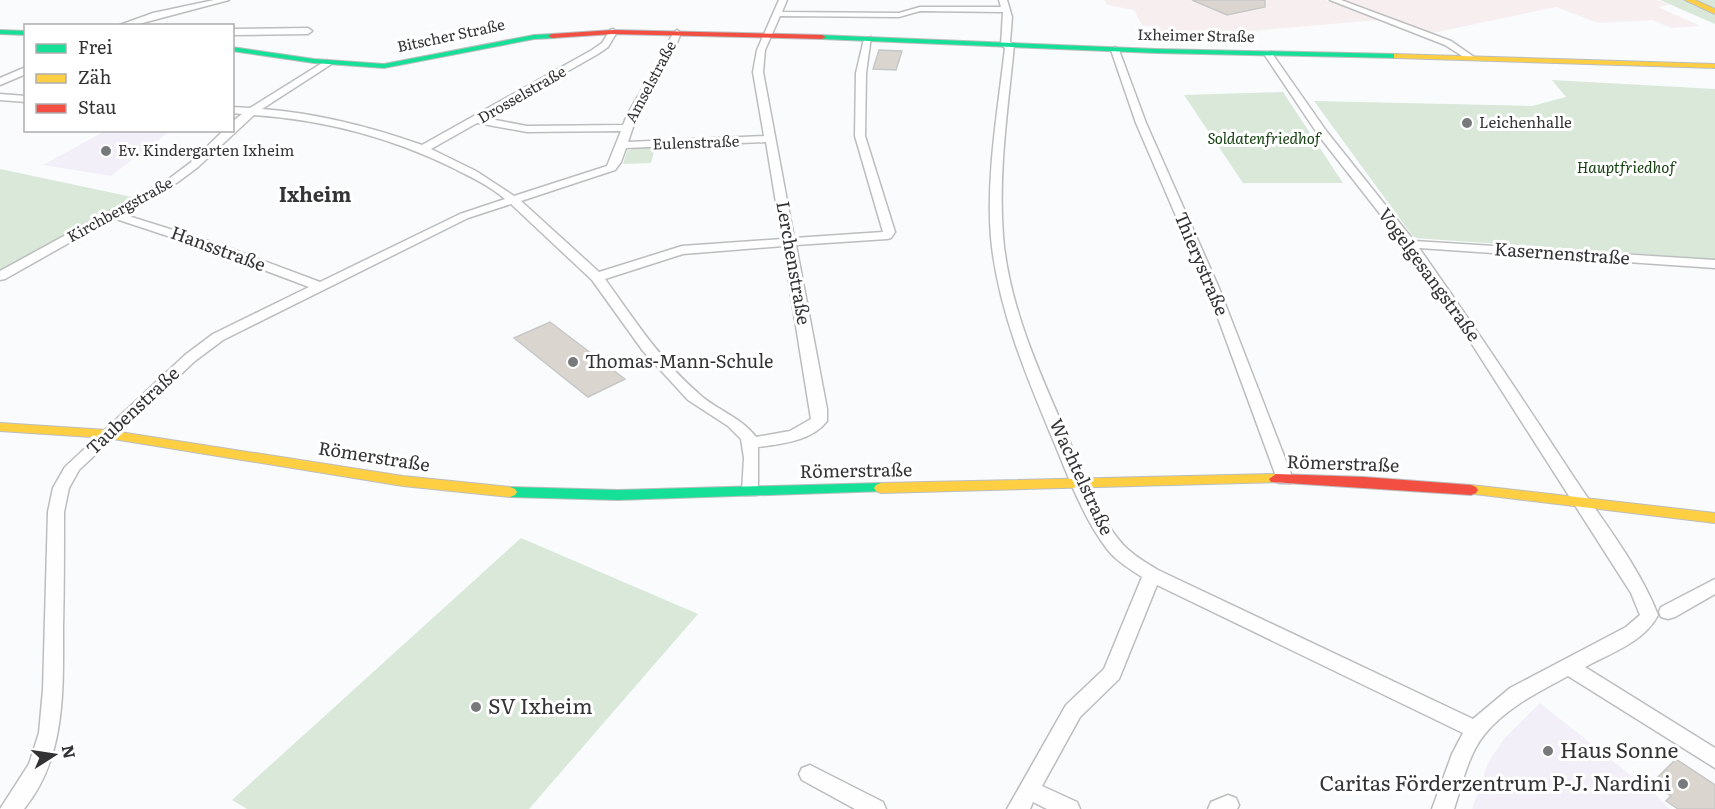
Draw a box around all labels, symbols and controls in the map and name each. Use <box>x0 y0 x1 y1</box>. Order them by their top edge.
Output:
street label: Bitscher Straße <box>395 12 507 57</box>
street label: Ixheimer Straße <box>1137 22 1255 47</box>
legend <box>24 24 234 132</box>
text: Frei <box>78 33 112 60</box>
street label: Amselstraße <box>618 36 681 126</box>
street label: Drosselstraße <box>473 59 570 128</box>
text: Zäh <box>78 63 112 90</box>
text: Stau <box>78 93 116 120</box>
place label: Leichenhalle <box>1479 110 1572 133</box>
marker: Leichenhalle <box>1460 116 1474 130</box>
park label: Soldatenfriedhof <box>1207 126 1323 149</box>
street label: Eulenstraße <box>652 128 740 155</box>
place label: Ev. Kindergarten Ixheim <box>118 138 295 161</box>
marker: Ev. Kindergarten Ixheim <box>99 144 113 158</box>
park label: Hauptfriedhof <box>1577 155 1677 178</box>
street label: Kirchbergstraße <box>62 170 176 247</box>
district label: Ixheim <box>279 178 351 208</box>
street label: Lerchenstraße <box>770 199 819 327</box>
street label: Vogelgesangstraße <box>1372 202 1488 347</box>
street label: Thierystraße <box>1168 207 1236 320</box>
street label: Hansstraße <box>167 218 270 277</box>
street label: Kasernenstraße <box>1493 234 1631 271</box>
place label: Thomas-Mann-Schule <box>585 347 773 374</box>
marker: Thomas-Mann-Schule <box>566 355 580 369</box>
street label: Taubenstraße <box>79 360 185 460</box>
street label: Wachtelstraße <box>1043 414 1121 539</box>
street label: Römerstraße <box>317 433 432 478</box>
street label: Römerstraße <box>1286 447 1400 478</box>
street label: Römerstraße <box>799 455 912 484</box>
place label: SV Ixheim <box>488 689 593 720</box>
marker: SV Ixheim <box>469 700 483 714</box>
north arrow <box>24 725 84 785</box>
place label: Haus Sonne <box>1560 733 1679 764</box>
text: N <box>57 743 83 761</box>
marker: Haus Sonne <box>1541 744 1555 758</box>
place label: Caritas Förderzentrum P-J. Nardini <box>1320 766 1671 797</box>
marker: Caritas Förderzentrum P-J. Nardini <box>1676 777 1690 791</box>

